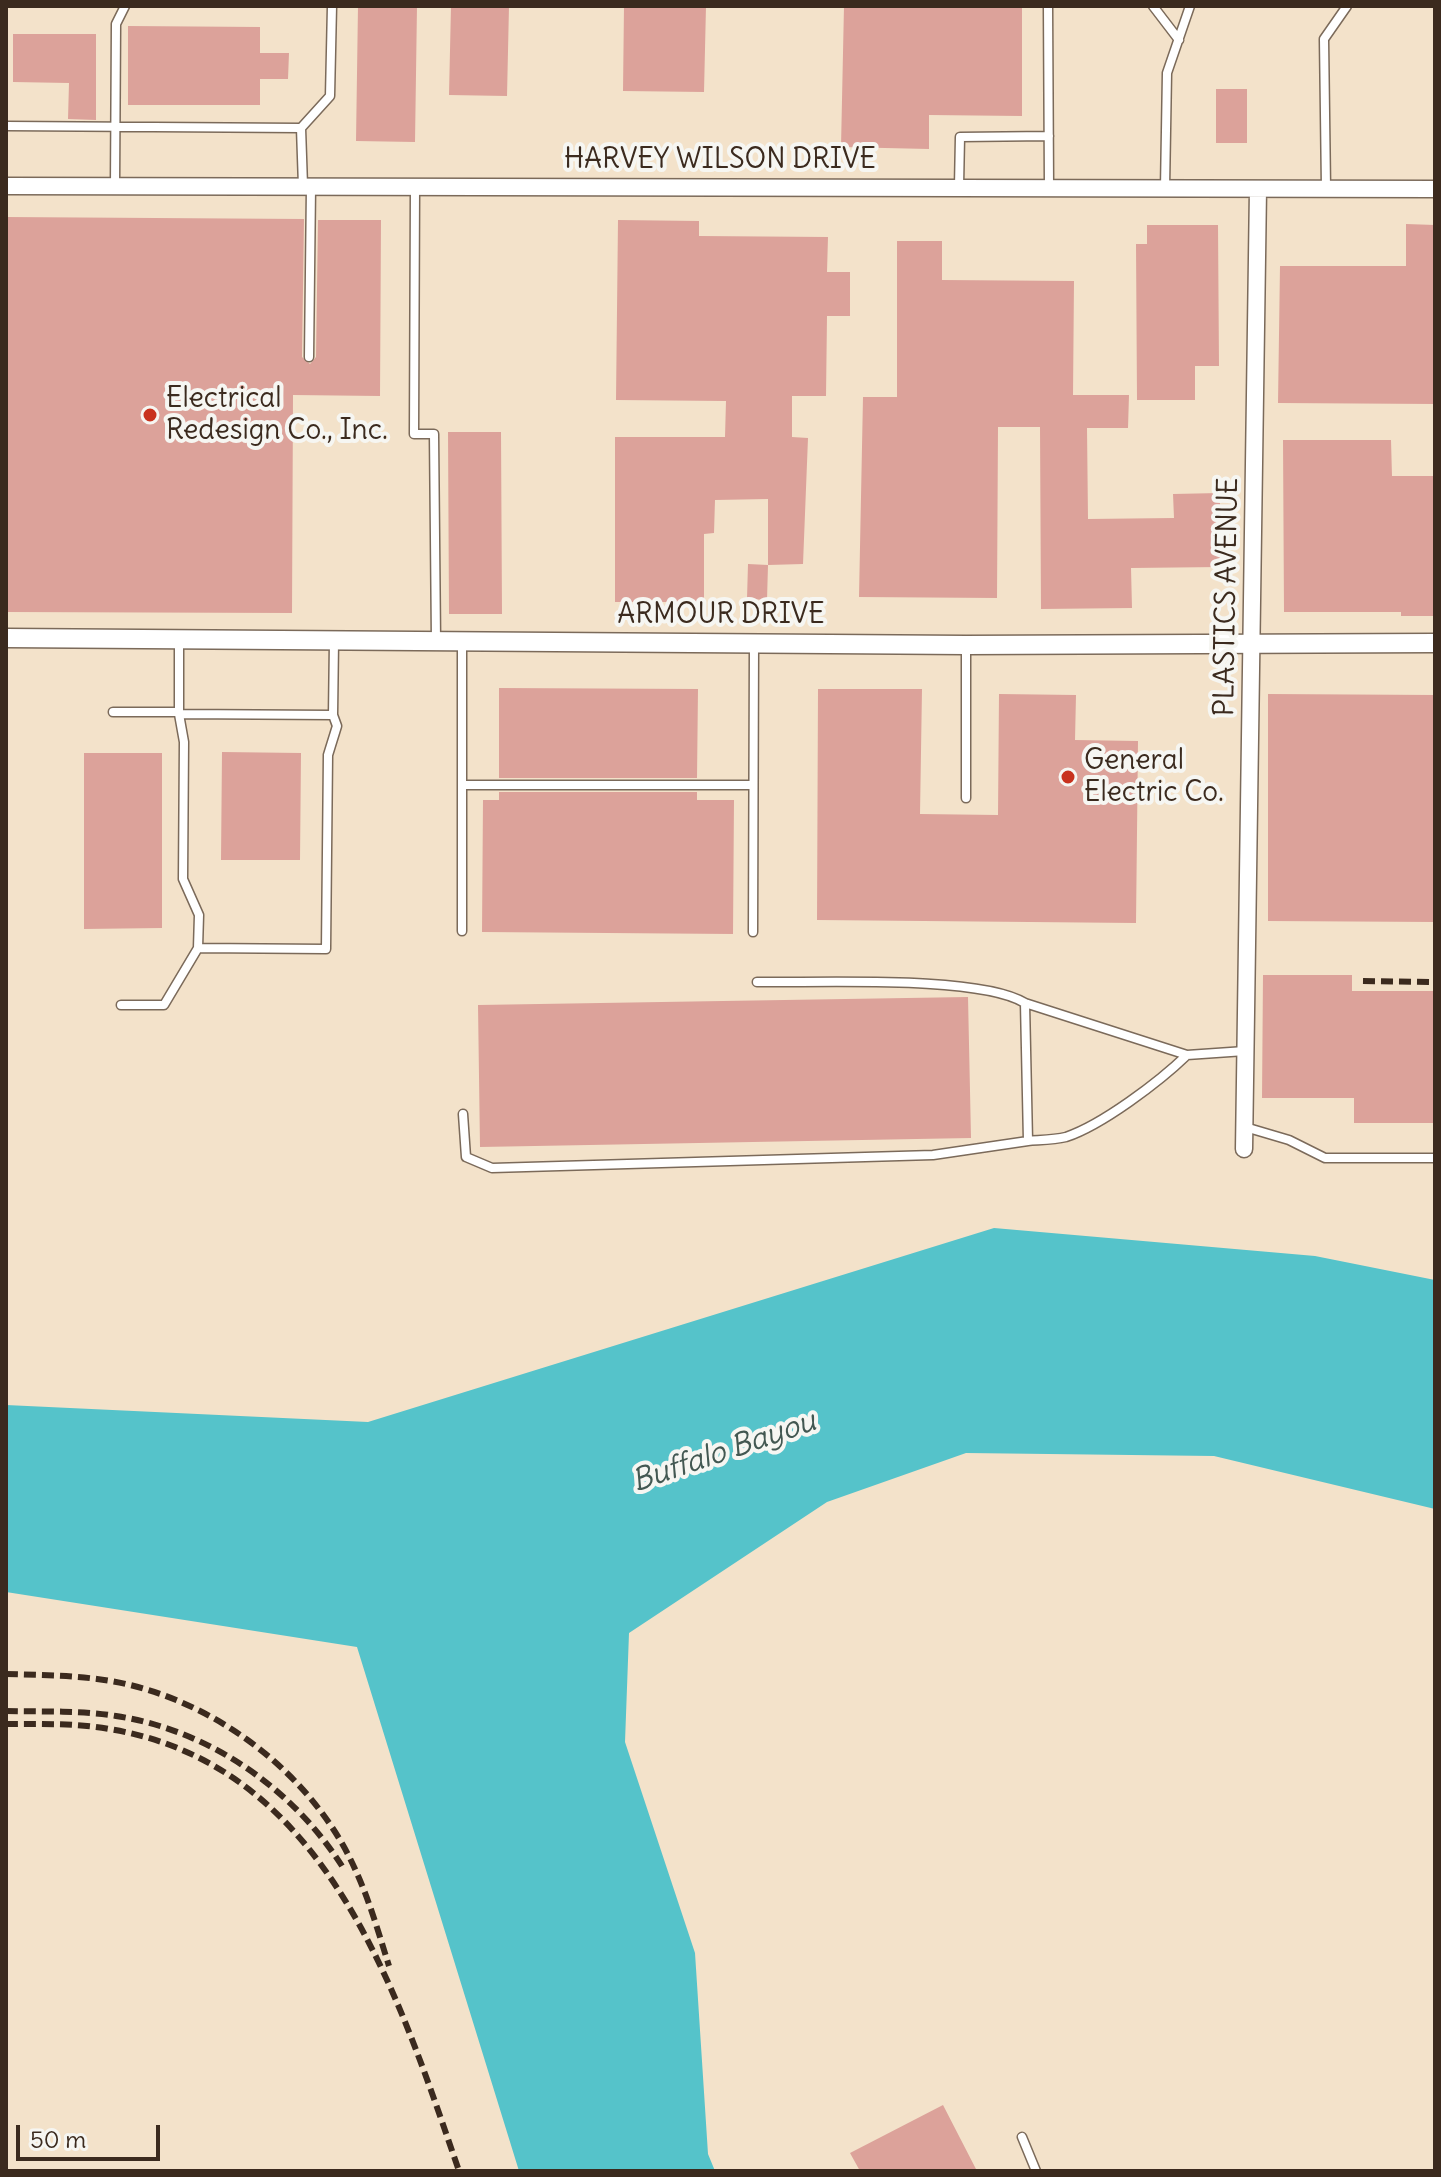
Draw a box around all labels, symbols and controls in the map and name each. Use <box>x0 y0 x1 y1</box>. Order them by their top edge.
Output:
street label: HARVEY WILSON DRIVE <box>564 143 876 177</box>
place label: Electrical Redesign Co., Inc. <box>166 382 388 448</box>
marker: Electrical Redesign Co., Inc. <box>141 406 159 424</box>
street label: PLASTICS AVENUE <box>1208 477 1246 717</box>
street label: ARMOUR DRIVE <box>617 598 825 632</box>
place label: General Electric Co. <box>1084 744 1224 810</box>
marker: General Electric Co. <box>1059 768 1077 786</box>
water label: Buffalo Bayou <box>627 1404 821 1500</box>
scale bar <box>20 2109 164 2159</box>
text: 50 m <box>30 2124 86 2154</box>

